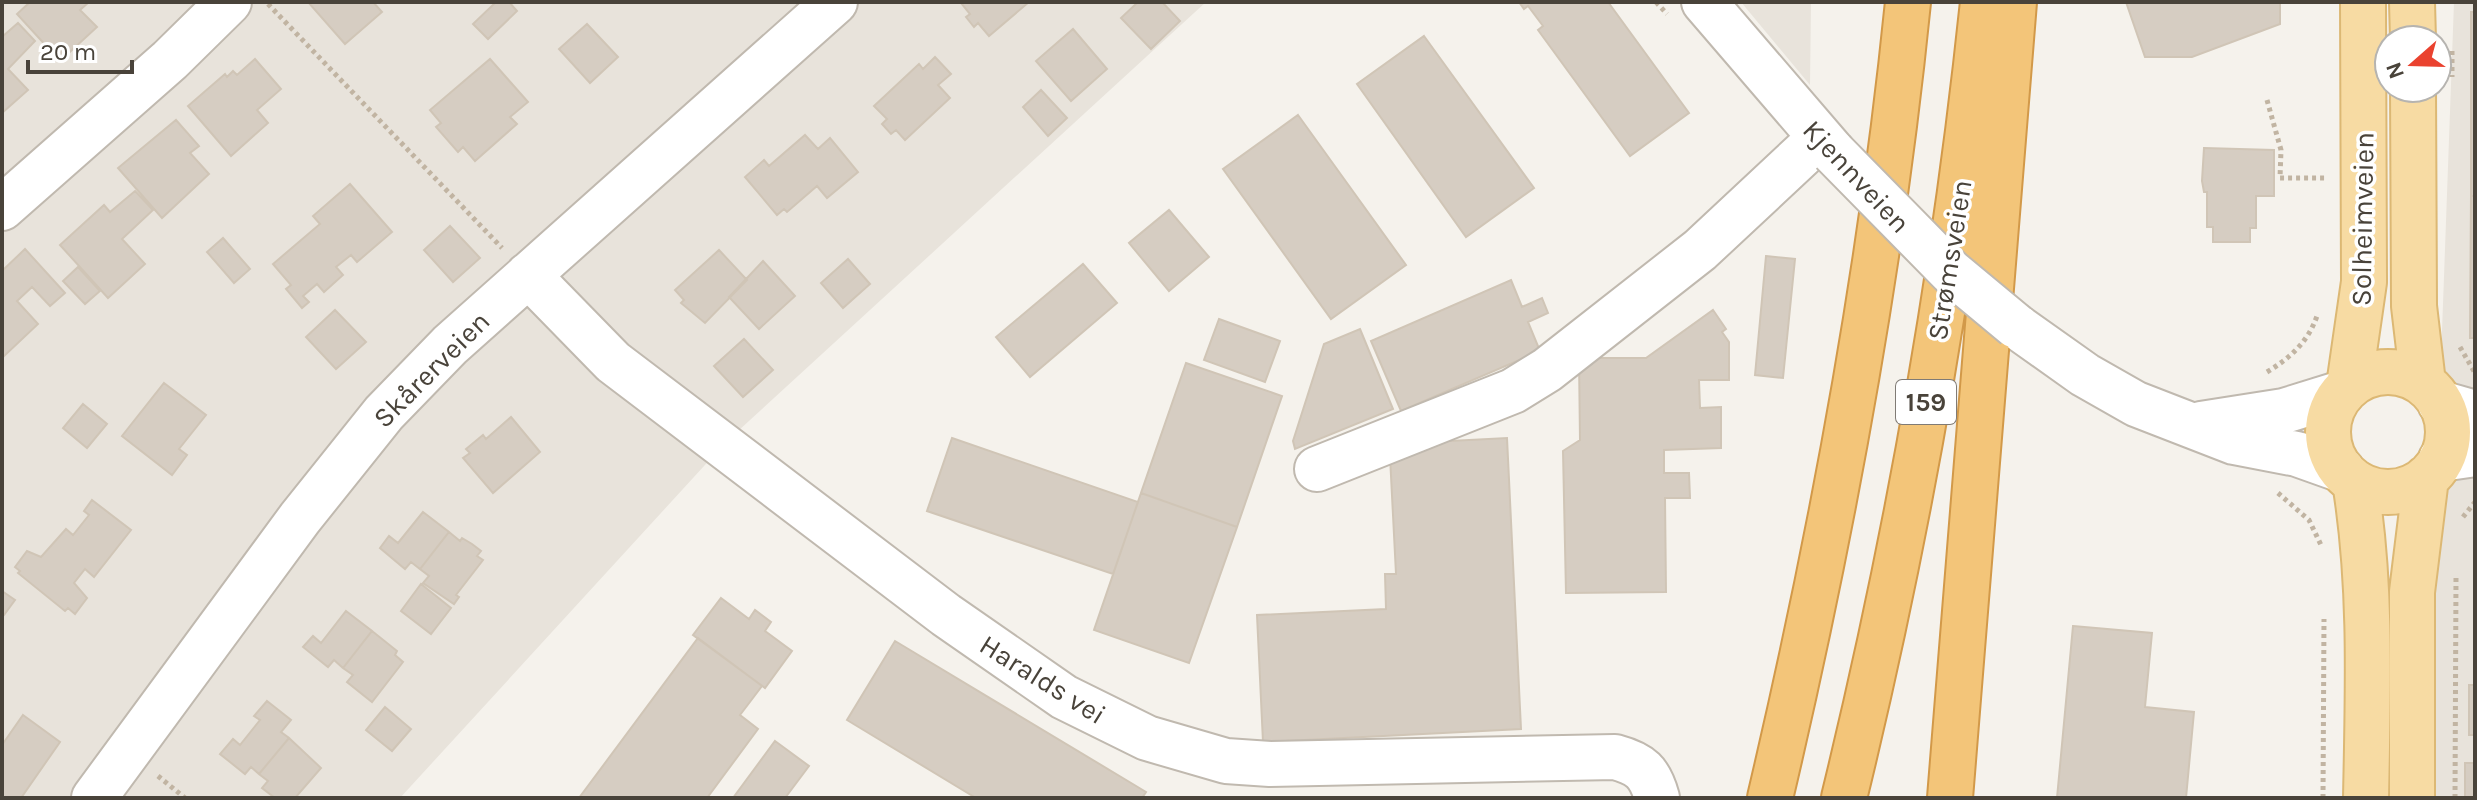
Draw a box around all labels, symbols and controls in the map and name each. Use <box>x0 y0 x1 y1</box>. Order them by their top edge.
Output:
scale bar <box>28 24 132 74</box>
north arrow <box>2373 24 2453 104</box>
text: 20 m <box>40 38 96 66</box>
text: N <box>2380 59 2410 82</box>
street label: Kjennveien <box>1796 113 1917 240</box>
street label: Solheimveien <box>2344 132 2381 306</box>
street label: Strømsveien <box>1921 178 1978 343</box>
street label: Skårerveien <box>366 304 496 434</box>
road number: 159 <box>1896 380 1956 424</box>
street label: Haralds vei <box>974 628 1112 731</box>

